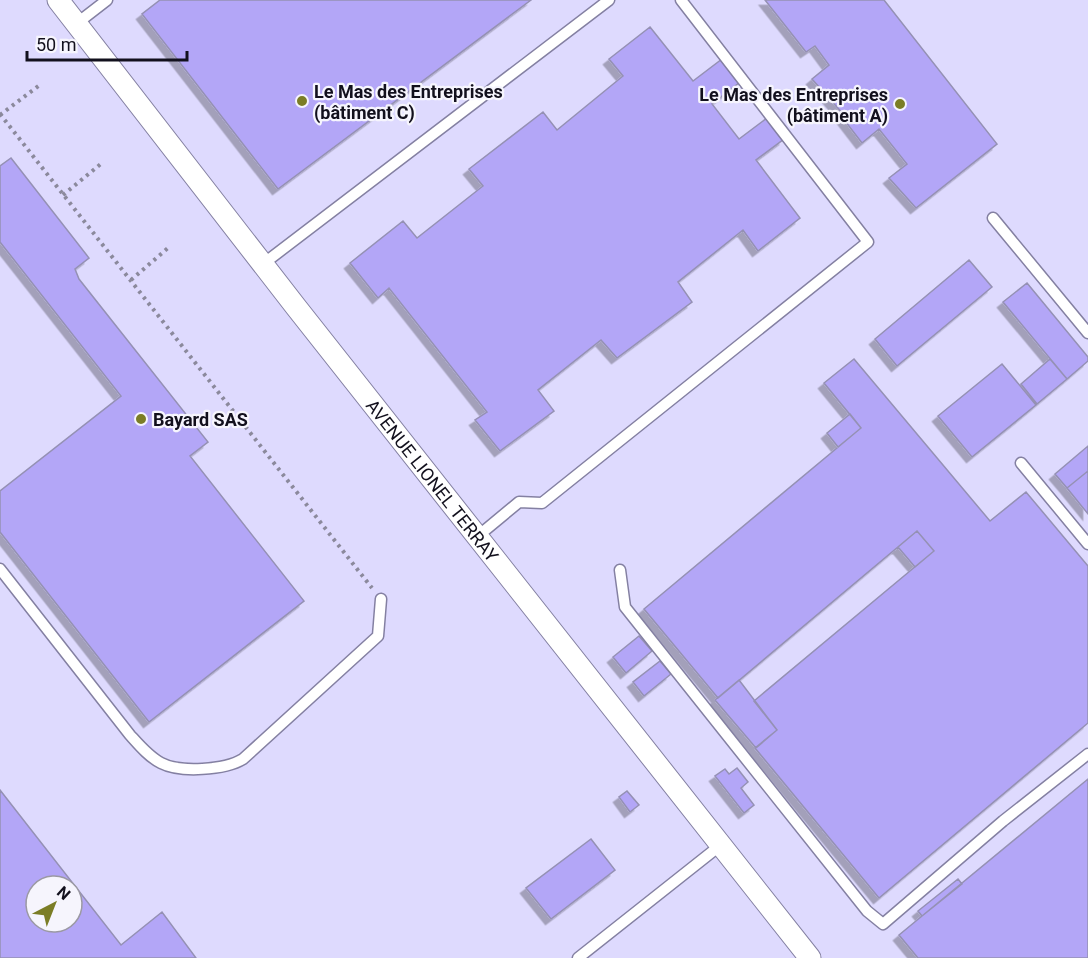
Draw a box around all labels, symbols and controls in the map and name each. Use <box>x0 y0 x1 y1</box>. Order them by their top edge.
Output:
scale bar <box>27 24 188 62</box>
text: 50 m <box>36 34 76 55</box>
place label: Le Mas des Entreprises (bâtiment C) <box>314 81 503 124</box>
place label: Le Mas des Entreprises (bâtiment A) <box>699 84 888 127</box>
marker: Le Mas des Entreprises (bâtiment C) <box>295 94 309 108</box>
marker: Le Mas des Entreprises (bâtiment A) <box>893 97 907 111</box>
street label: AVENUE LIONEL TERRAY <box>362 395 503 566</box>
place label: Bayard SAS <box>153 409 248 430</box>
marker: Bayard SAS <box>134 412 148 426</box>
north arrow <box>24 874 84 934</box>
text: N <box>53 882 74 904</box>

